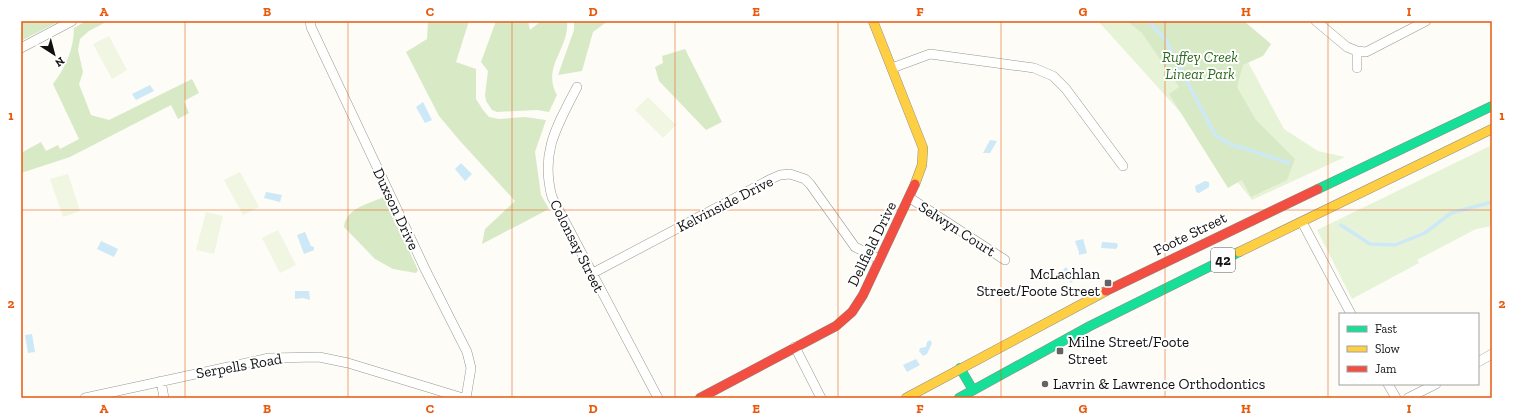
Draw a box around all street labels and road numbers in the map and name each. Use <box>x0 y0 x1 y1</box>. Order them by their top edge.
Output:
street label: Duxson Drive <box>369 165 423 253</box>
street label: Kelvinside Drive <box>674 172 776 236</box>
street label: Colonsay Street <box>546 197 608 296</box>
street label: Selwyn Court <box>915 198 999 261</box>
street label: Dellfield Drive <box>844 199 900 289</box>
street label: Foote Street <box>1151 208 1230 259</box>
road number: 42 <box>1211 248 1235 272</box>
street label: Serpells Road <box>195 349 284 382</box>

